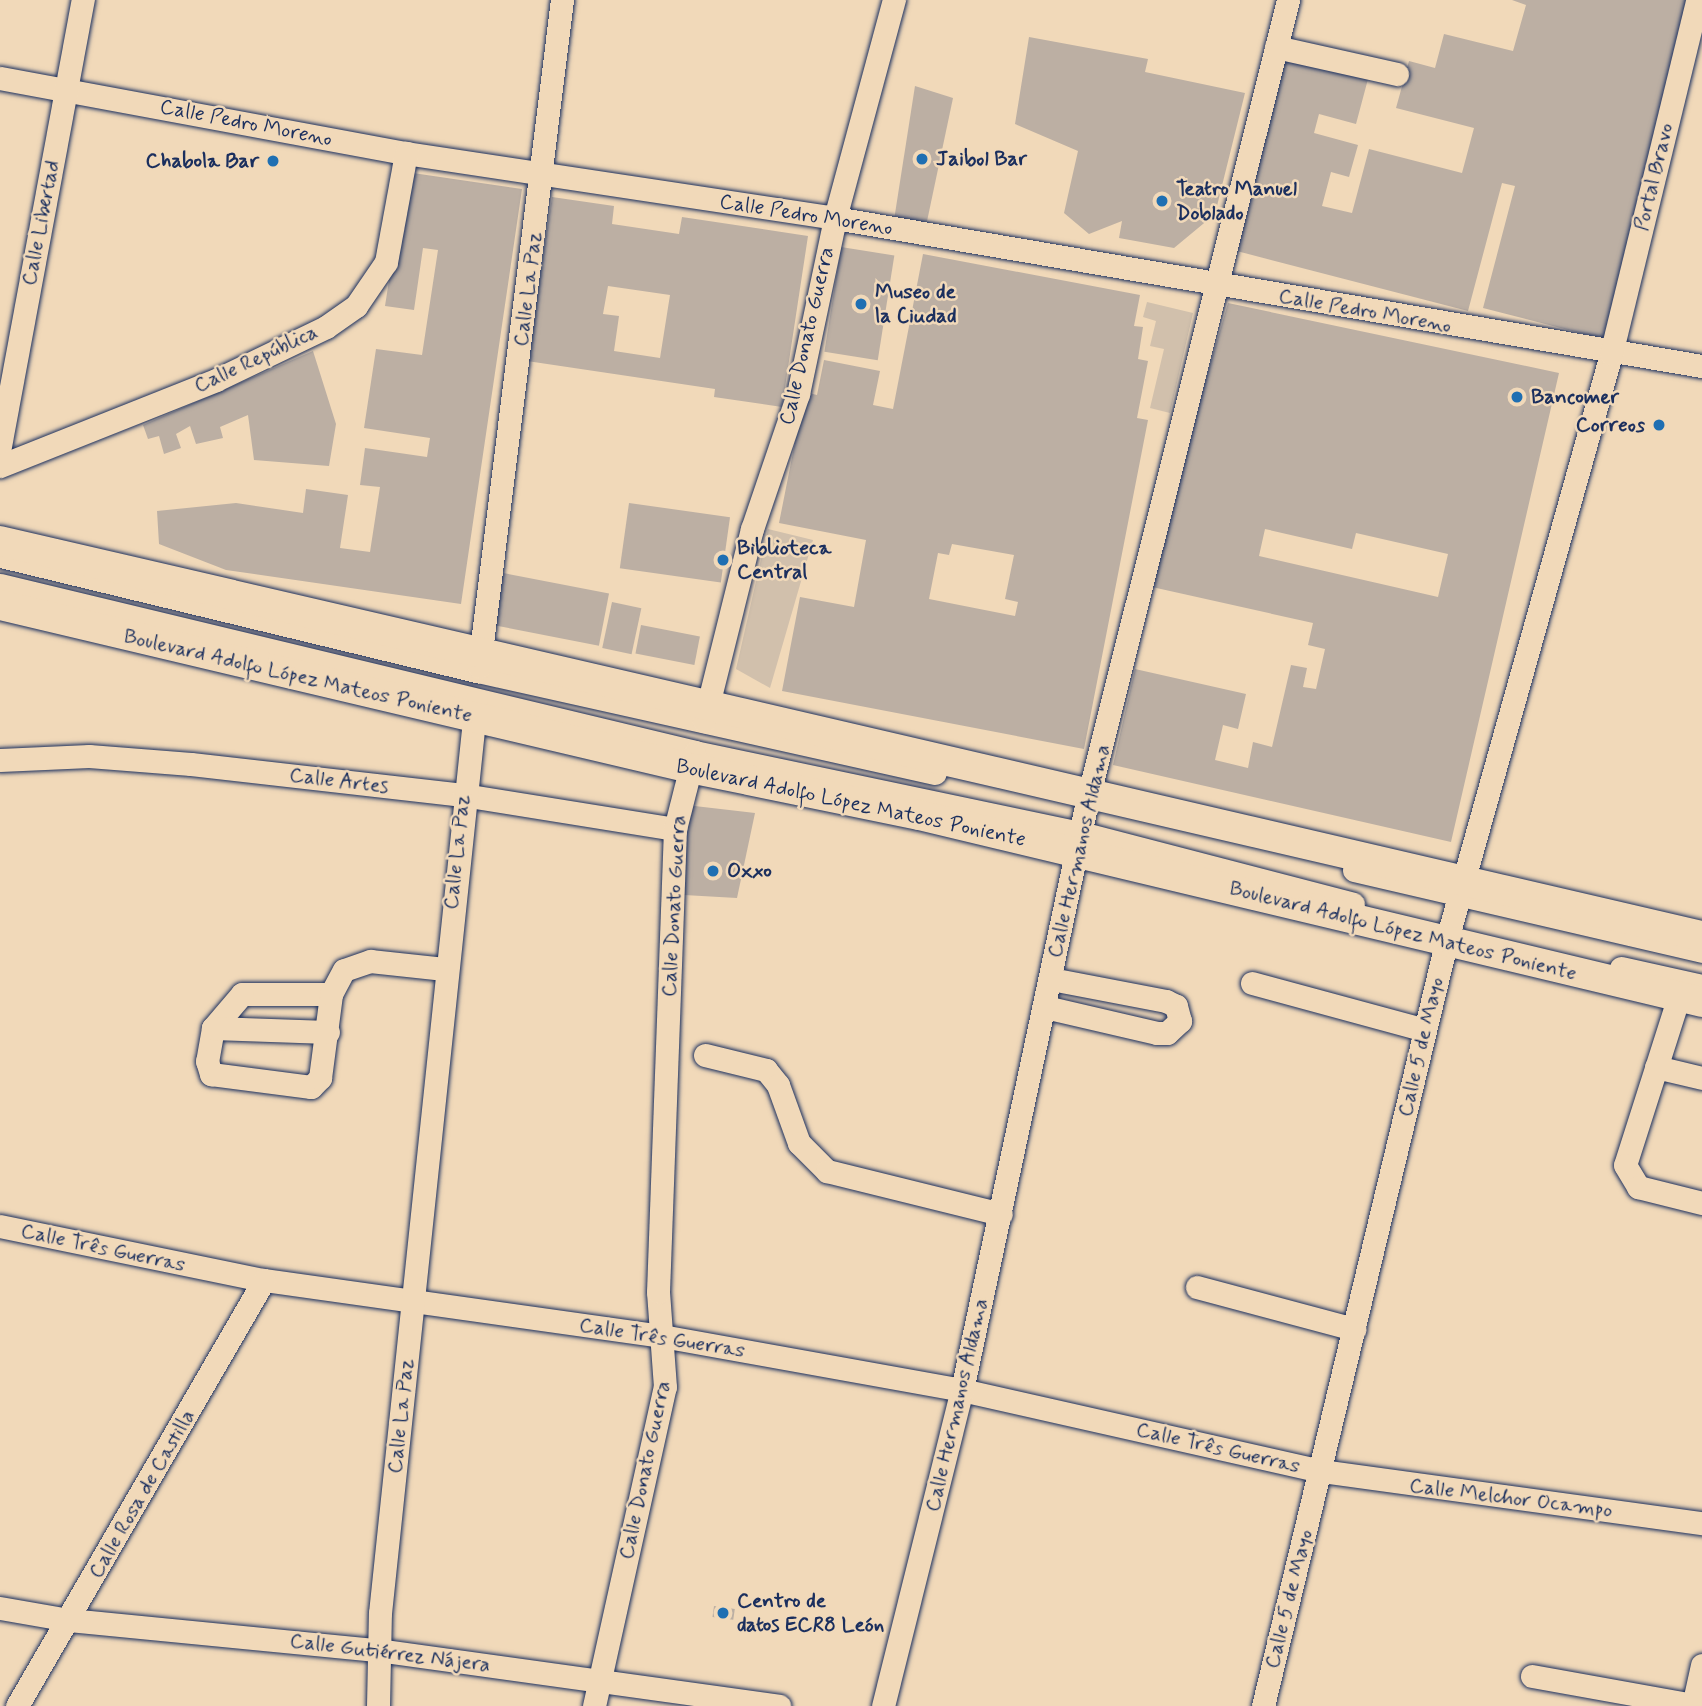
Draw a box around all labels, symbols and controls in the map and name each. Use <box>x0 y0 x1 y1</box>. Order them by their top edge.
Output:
street label: Calle Pedro Moreno <box>158 94 334 152</box>
street label: Portal Bravo <box>1629 121 1679 233</box>
place label: Jaibol Bar <box>936 146 1027 172</box>
place label: Chabola Bar <box>146 148 259 174</box>
marker: Jaibol Bar <box>914 151 930 167</box>
marker: Chabola Bar <box>265 153 281 169</box>
street label: Calle Libertad <box>17 158 65 288</box>
place label: Teatro Manuel Doblado <box>1176 176 1297 226</box>
street label: Calle Pedro Moreno <box>718 189 894 241</box>
marker: Teatro Manuel Doblado <box>1154 193 1170 209</box>
street label: Calle La Paz <box>509 231 547 347</box>
street label: Calle Donato Guerra <box>774 245 840 427</box>
place label: Museo de la Ciudad <box>875 279 958 329</box>
street label: Calle Pedro Moreno <box>1277 283 1453 339</box>
marker: Museo de la Ciudad <box>853 296 869 312</box>
street label: Calle República <box>190 319 322 399</box>
place label: Bancomer <box>1531 384 1619 410</box>
marker: Bancomer <box>1509 389 1525 405</box>
place label: Correos <box>1576 412 1645 438</box>
marker: Correos <box>1651 417 1667 433</box>
place label: Biblioteca Central <box>737 535 831 585</box>
marker: Biblioteca Central <box>715 552 731 568</box>
street label: Boulevard Adolfo López Mateos Poniente <box>122 624 474 728</box>
street label: Calle Hermanos Aldama <box>1041 739 1117 963</box>
street label: Boulevard Adolfo López Mateos Poniente <box>674 754 1028 852</box>
street label: Calle Artes <box>288 762 390 800</box>
street label: Calle La Paz <box>438 794 476 910</box>
street label: Calle Donato Guerra <box>657 815 691 997</box>
place label: Oxxo <box>727 858 772 884</box>
marker: Oxxo <box>705 863 721 879</box>
street label: Boulevard Adolfo López Mateos Poniente <box>1227 876 1579 986</box>
street label: Calle 5 de Mayo <box>1393 974 1449 1120</box>
street label: Calle Três Guerras <box>19 1218 187 1278</box>
street label: Calle Hermanos Aldama <box>919 1293 995 1517</box>
street label: Calle Três Guerras <box>578 1313 746 1363</box>
street label: Calle La Paz <box>382 1358 420 1474</box>
street label: Calle Donato Guerra <box>614 1379 676 1561</box>
street label: Calle Rosa de Castilla <box>84 1406 200 1582</box>
street label: Calle Três Guerras <box>1134 1417 1302 1479</box>
street label: Calle Melchor Ocampo <box>1411 1473 1611 1523</box>
street label: Calle 5 de Mayo <box>1259 1526 1319 1672</box>
place label: Centro de datos ECR8 León <box>737 1588 885 1638</box>
marker: Centro de datos ECR8 León <box>715 1605 731 1621</box>
street label: Calle Gutiérrez Nájera <box>289 1628 491 1678</box>

